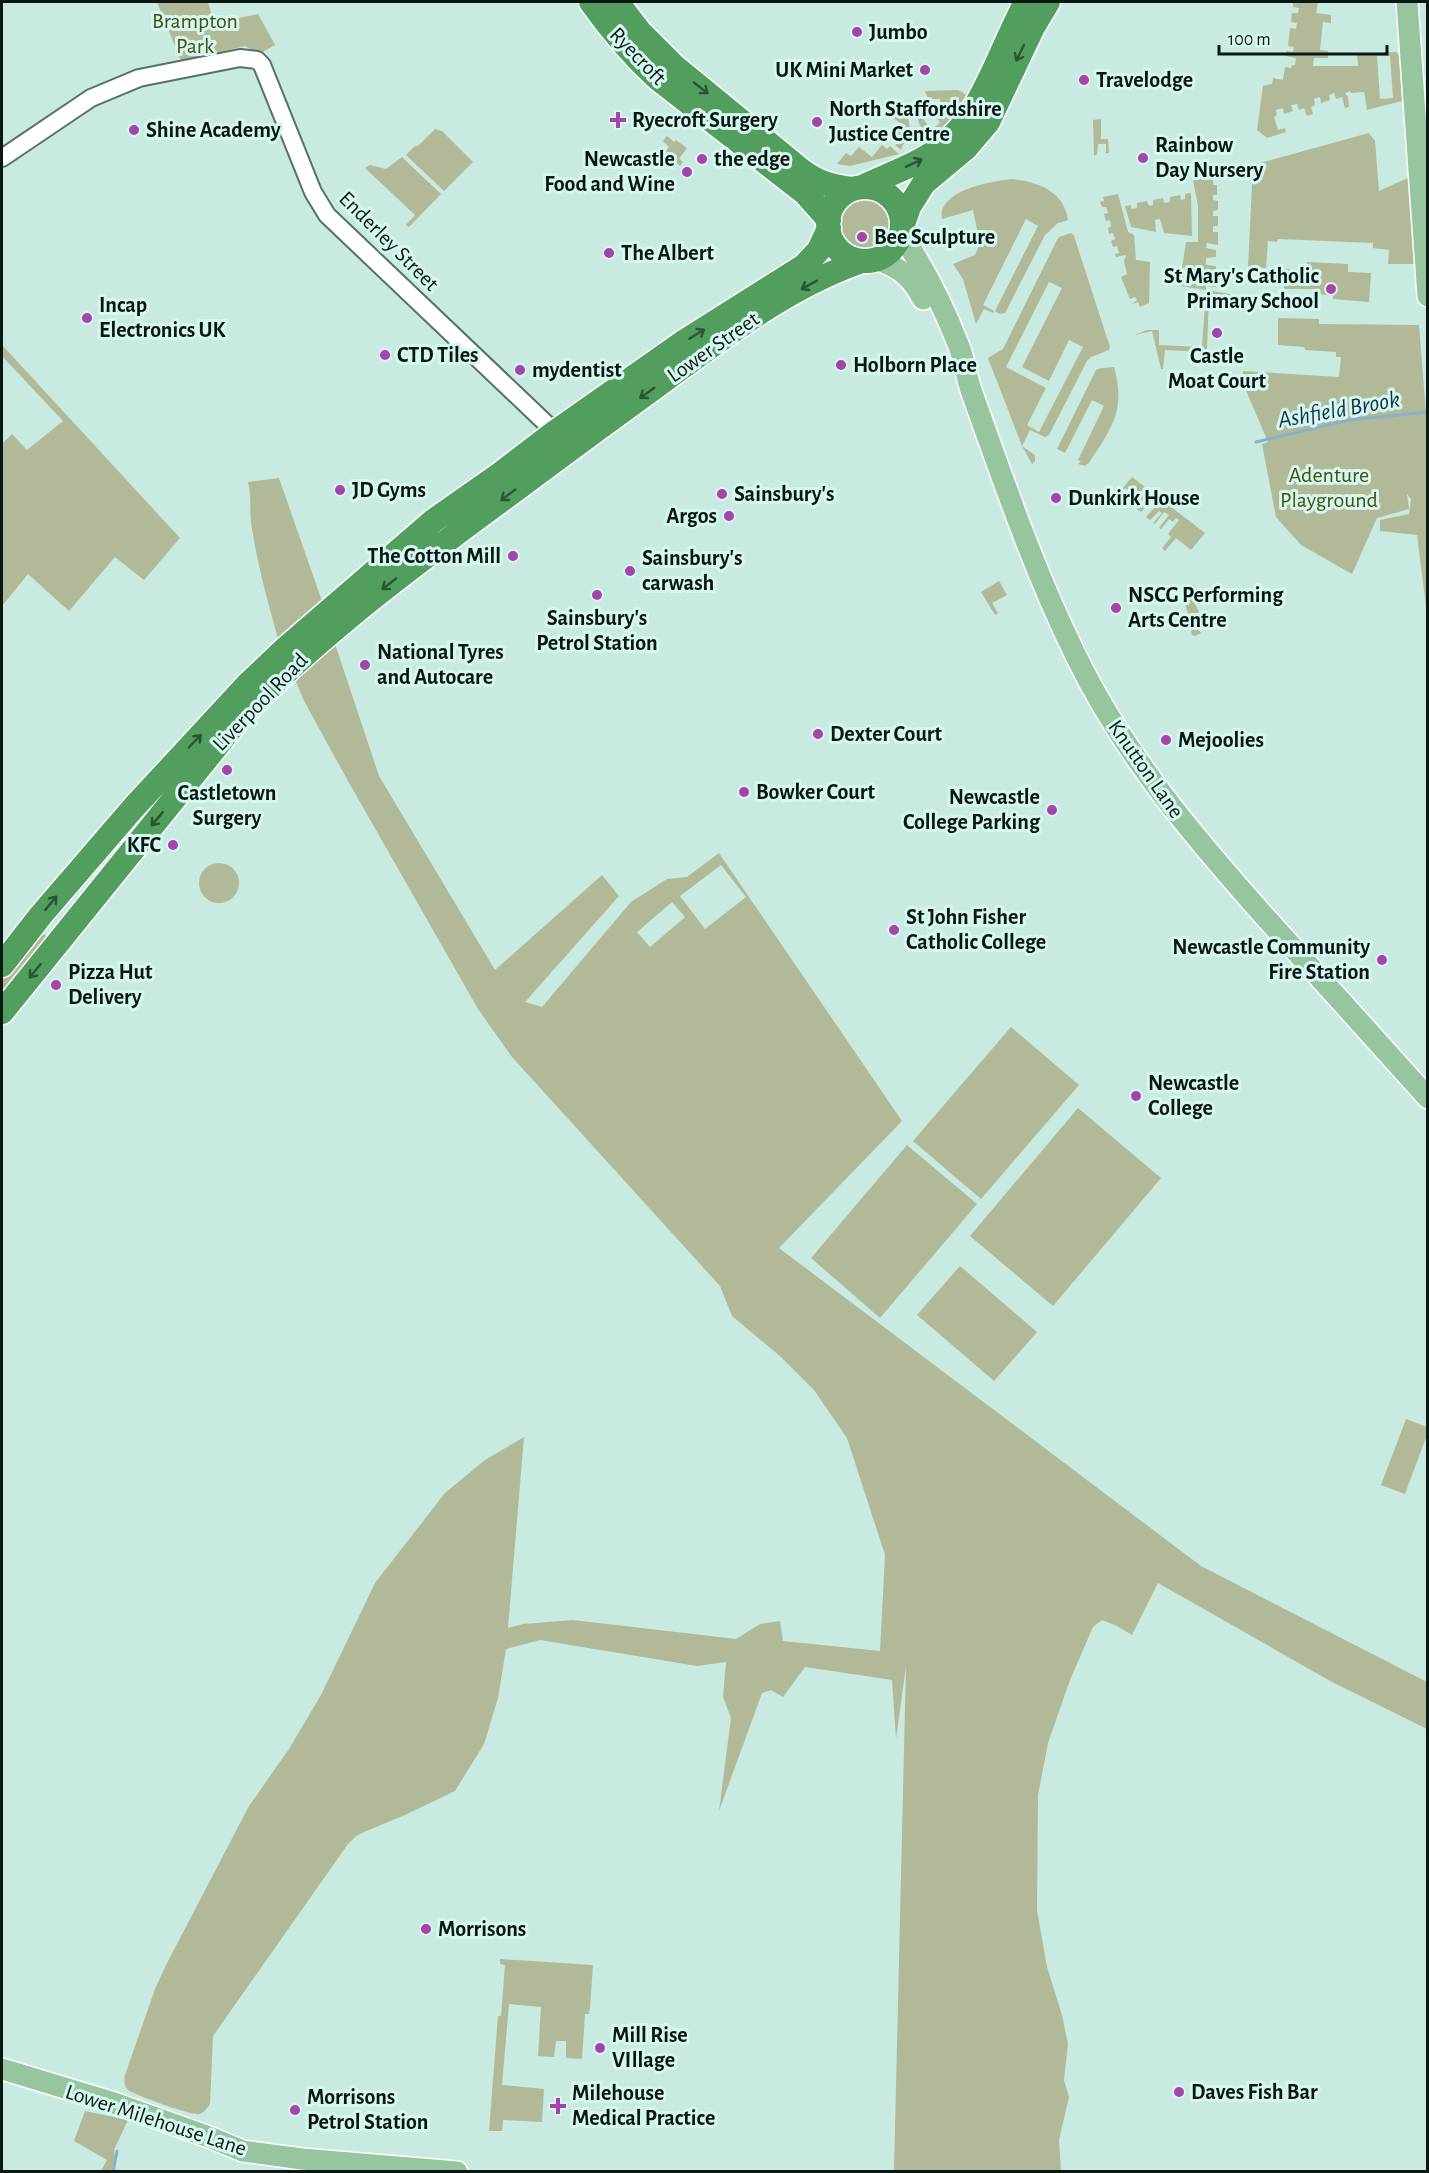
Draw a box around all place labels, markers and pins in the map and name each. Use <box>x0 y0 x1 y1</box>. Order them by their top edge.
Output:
place label: Jumbo <box>869 21 928 43</box>
marker: Jumbo <box>850 25 864 39</box>
place label: UK Mini Market <box>775 59 914 81</box>
marker: UK Mini Market <box>918 63 932 77</box>
place label: Travelodge <box>1096 69 1193 91</box>
marker: Travelodge <box>1077 73 1091 87</box>
place label: North Staffordshire Justice Centre <box>829 98 1002 145</box>
place label: Ryecroft Surgery <box>632 109 778 132</box>
marker: Ryecroft Surgery <box>609 111 627 129</box>
marker: North Staffordshire Justice Centre <box>810 115 824 129</box>
place label: Shine Academy <box>146 119 281 142</box>
marker: Shine Academy <box>127 123 141 137</box>
place label: Rainbow Day Nursery <box>1155 134 1264 182</box>
place label: Newcastle Food and Wine <box>544 148 675 195</box>
place label: the edge <box>714 148 790 170</box>
marker: Rainbow Day Nursery <box>1136 151 1150 165</box>
marker: the edge <box>695 152 709 166</box>
marker: Newcastle Food and Wine <box>680 165 694 179</box>
place label: Bee Sculpture <box>874 226 995 248</box>
marker: Bee Sculpture <box>855 230 869 244</box>
place label: The Albert <box>621 242 714 264</box>
marker: The Albert <box>602 246 616 260</box>
place label: St Mary's Catholic Primary School <box>1164 265 1320 313</box>
marker: St Mary's Catholic Primary School <box>1324 282 1338 296</box>
place label: Incap Electronics UK <box>99 294 227 341</box>
marker: Incap Electronics UK <box>80 311 94 325</box>
marker: Castle Moat Court <box>1210 326 1224 340</box>
place label: CTD Tiles <box>397 344 479 366</box>
place label: Castle Moat Court <box>1168 345 1266 392</box>
marker: CTD Tiles <box>378 348 392 362</box>
place label: Holborn Place <box>853 354 977 376</box>
marker: Holborn Place <box>834 358 848 372</box>
place label: mydentist <box>532 359 622 382</box>
marker: mydentist <box>513 363 527 377</box>
place label: JD Gyms <box>352 479 426 502</box>
marker: JD Gyms <box>333 483 347 497</box>
place label: Sainsbury's <box>734 483 834 506</box>
marker: Sainsbury's <box>715 487 729 501</box>
place label: Dunkirk House <box>1068 487 1200 509</box>
marker: Dunkirk House <box>1049 491 1063 505</box>
place label: Argos <box>666 505 717 527</box>
marker: Argos <box>722 509 736 523</box>
place label: The Cotton Mill <box>367 545 501 567</box>
place label: Sainsbury's carwash <box>642 547 742 594</box>
marker: The Cotton Mill <box>506 549 520 563</box>
marker: Sainsbury's carwash <box>623 564 637 578</box>
place label: NSCG Performing Arts Centre <box>1128 584 1284 631</box>
marker: Sainsbury's Petrol Station <box>590 588 604 602</box>
marker: NSCG Performing Arts Centre <box>1109 601 1123 615</box>
place label: Sainsbury's Petrol Station <box>536 607 658 654</box>
place label: National Tyres and Autocare <box>377 641 504 688</box>
marker: National Tyres and Autocare <box>358 658 372 672</box>
place label: Dexter Court <box>830 723 942 745</box>
marker: Dexter Court <box>811 727 825 741</box>
place label: Mejoolies <box>1178 729 1264 752</box>
marker: Mejoolies <box>1159 733 1173 747</box>
marker: Castletown Surgery <box>220 763 234 777</box>
place label: Bowker Court <box>756 781 875 803</box>
place label: Castletown Surgery <box>178 782 276 830</box>
marker: Bowker Court <box>737 785 751 799</box>
place label: Newcastle College Parking <box>903 786 1041 833</box>
marker: Newcastle College Parking <box>1045 803 1059 817</box>
place label: KFC <box>127 834 162 856</box>
marker: KFC <box>166 838 180 852</box>
place label: St John Fisher Catholic College <box>906 906 1046 953</box>
marker: St John Fisher Catholic College <box>887 923 901 937</box>
place label: Newcastle Community Fire Station <box>1172 936 1370 983</box>
marker: Newcastle Community Fire Station <box>1375 953 1389 967</box>
place label: Pizza Hut Delivery <box>68 961 153 1009</box>
marker: Pizza Hut Delivery <box>49 978 63 992</box>
place label: Newcastle College <box>1148 1072 1239 1119</box>
marker: Newcastle College <box>1129 1089 1143 1103</box>
place label: Morrisons <box>438 1918 526 1940</box>
marker: Morrisons <box>419 1922 433 1936</box>
place label: Mill Rise VIllage <box>612 2024 688 2071</box>
marker: Mill Rise VIllage <box>593 2041 607 2055</box>
place label: Daves Fish Bar <box>1191 2081 1318 2103</box>
place label: Milehouse Medical Practice <box>572 2082 715 2129</box>
marker: Daves Fish Bar <box>1172 2085 1186 2099</box>
place label: Morrisons Petrol Station <box>307 2086 428 2133</box>
marker: Milehouse Medical Practice <box>549 2097 567 2115</box>
marker: Morrisons Petrol Station <box>288 2103 302 2117</box>

